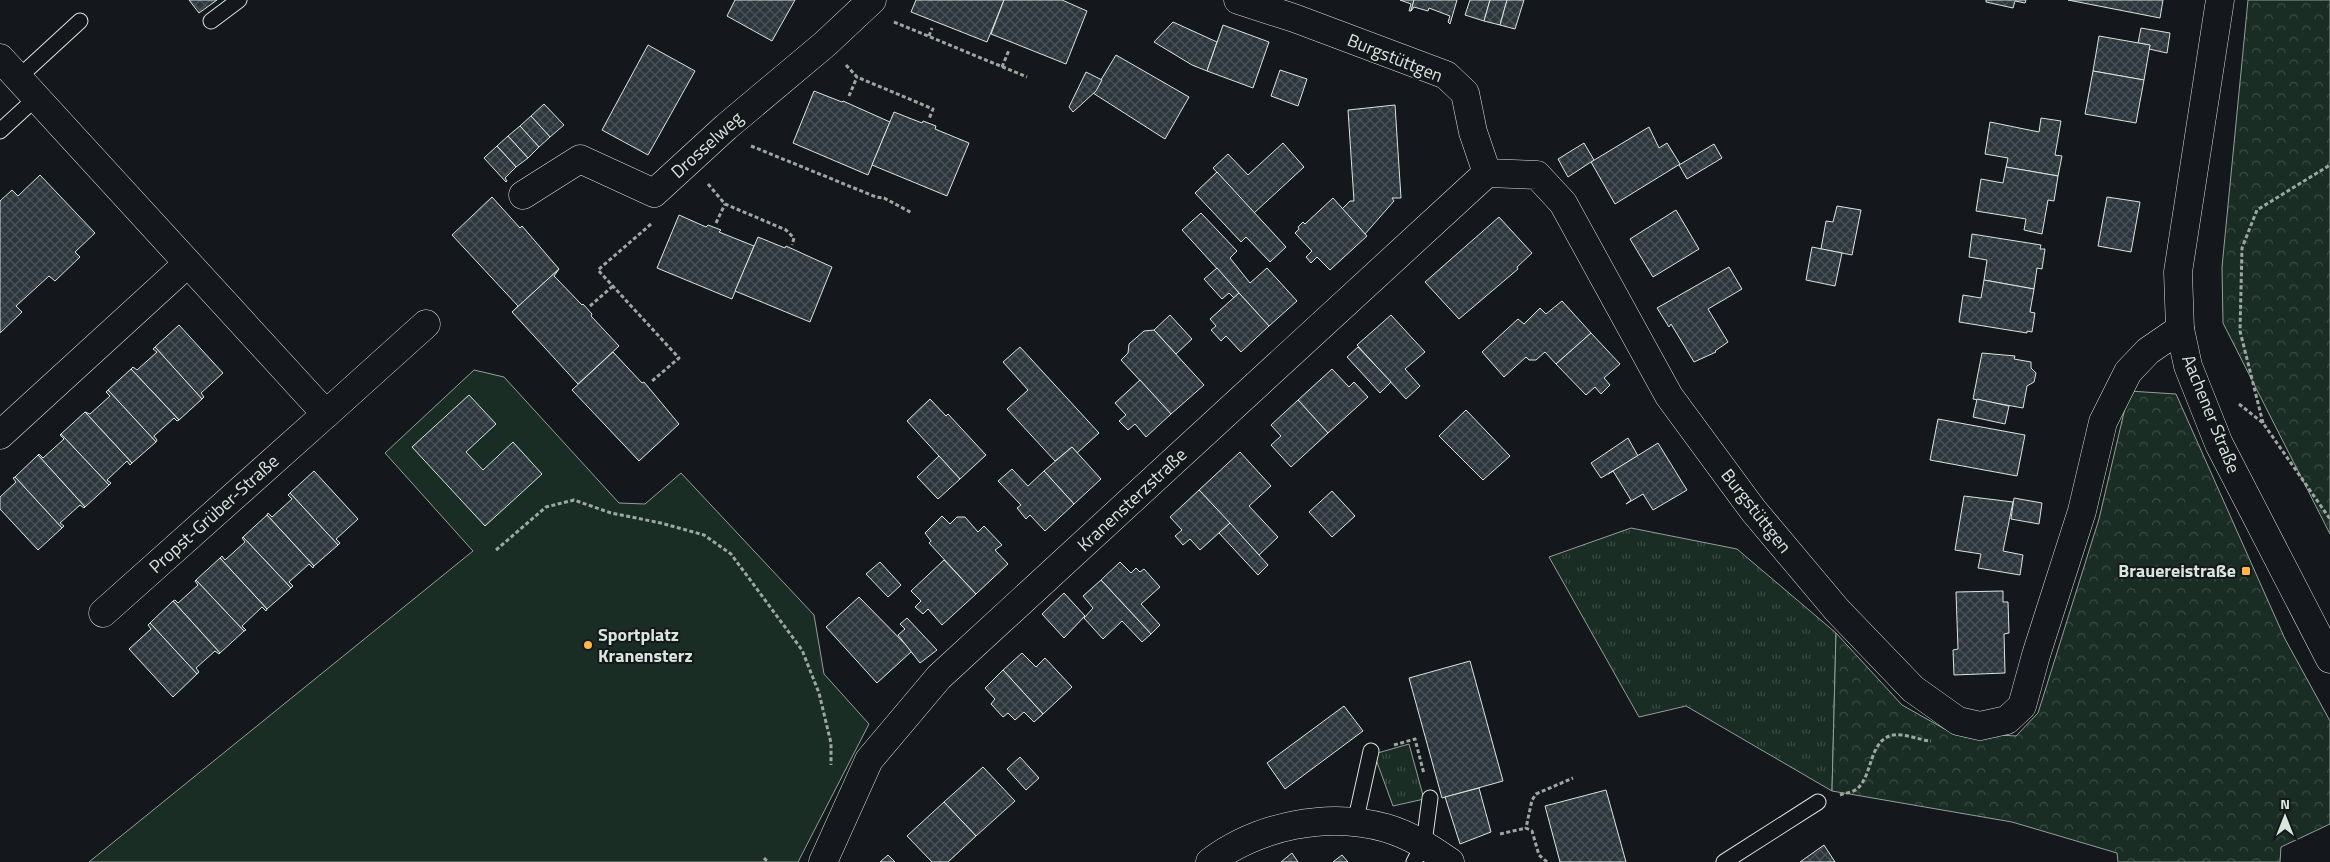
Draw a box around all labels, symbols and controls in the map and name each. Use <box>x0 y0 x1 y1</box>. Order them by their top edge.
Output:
street label: Burgstüttgen <box>1343 26 1447 89</box>
street label: Drosselweg <box>665 105 749 184</box>
street label: Aachener Straße <box>2175 350 2248 477</box>
street label: Kranensterzstraße <box>1071 442 1193 558</box>
street label: Propst-Grüber-Straße <box>143 448 285 579</box>
street label: Burgstüttgen <box>1715 463 1798 559</box>
place label: Brauereistraße <box>2118 557 2236 584</box>
marker: Brauereistraße <box>2240 565 2252 577</box>
place label: Sportplatz Kranensterz <box>598 621 693 669</box>
marker: Sportplatz Kranensterz <box>582 639 594 651</box>
north arrow <box>2260 792 2310 842</box>
text: N <box>2280 793 2290 814</box>

